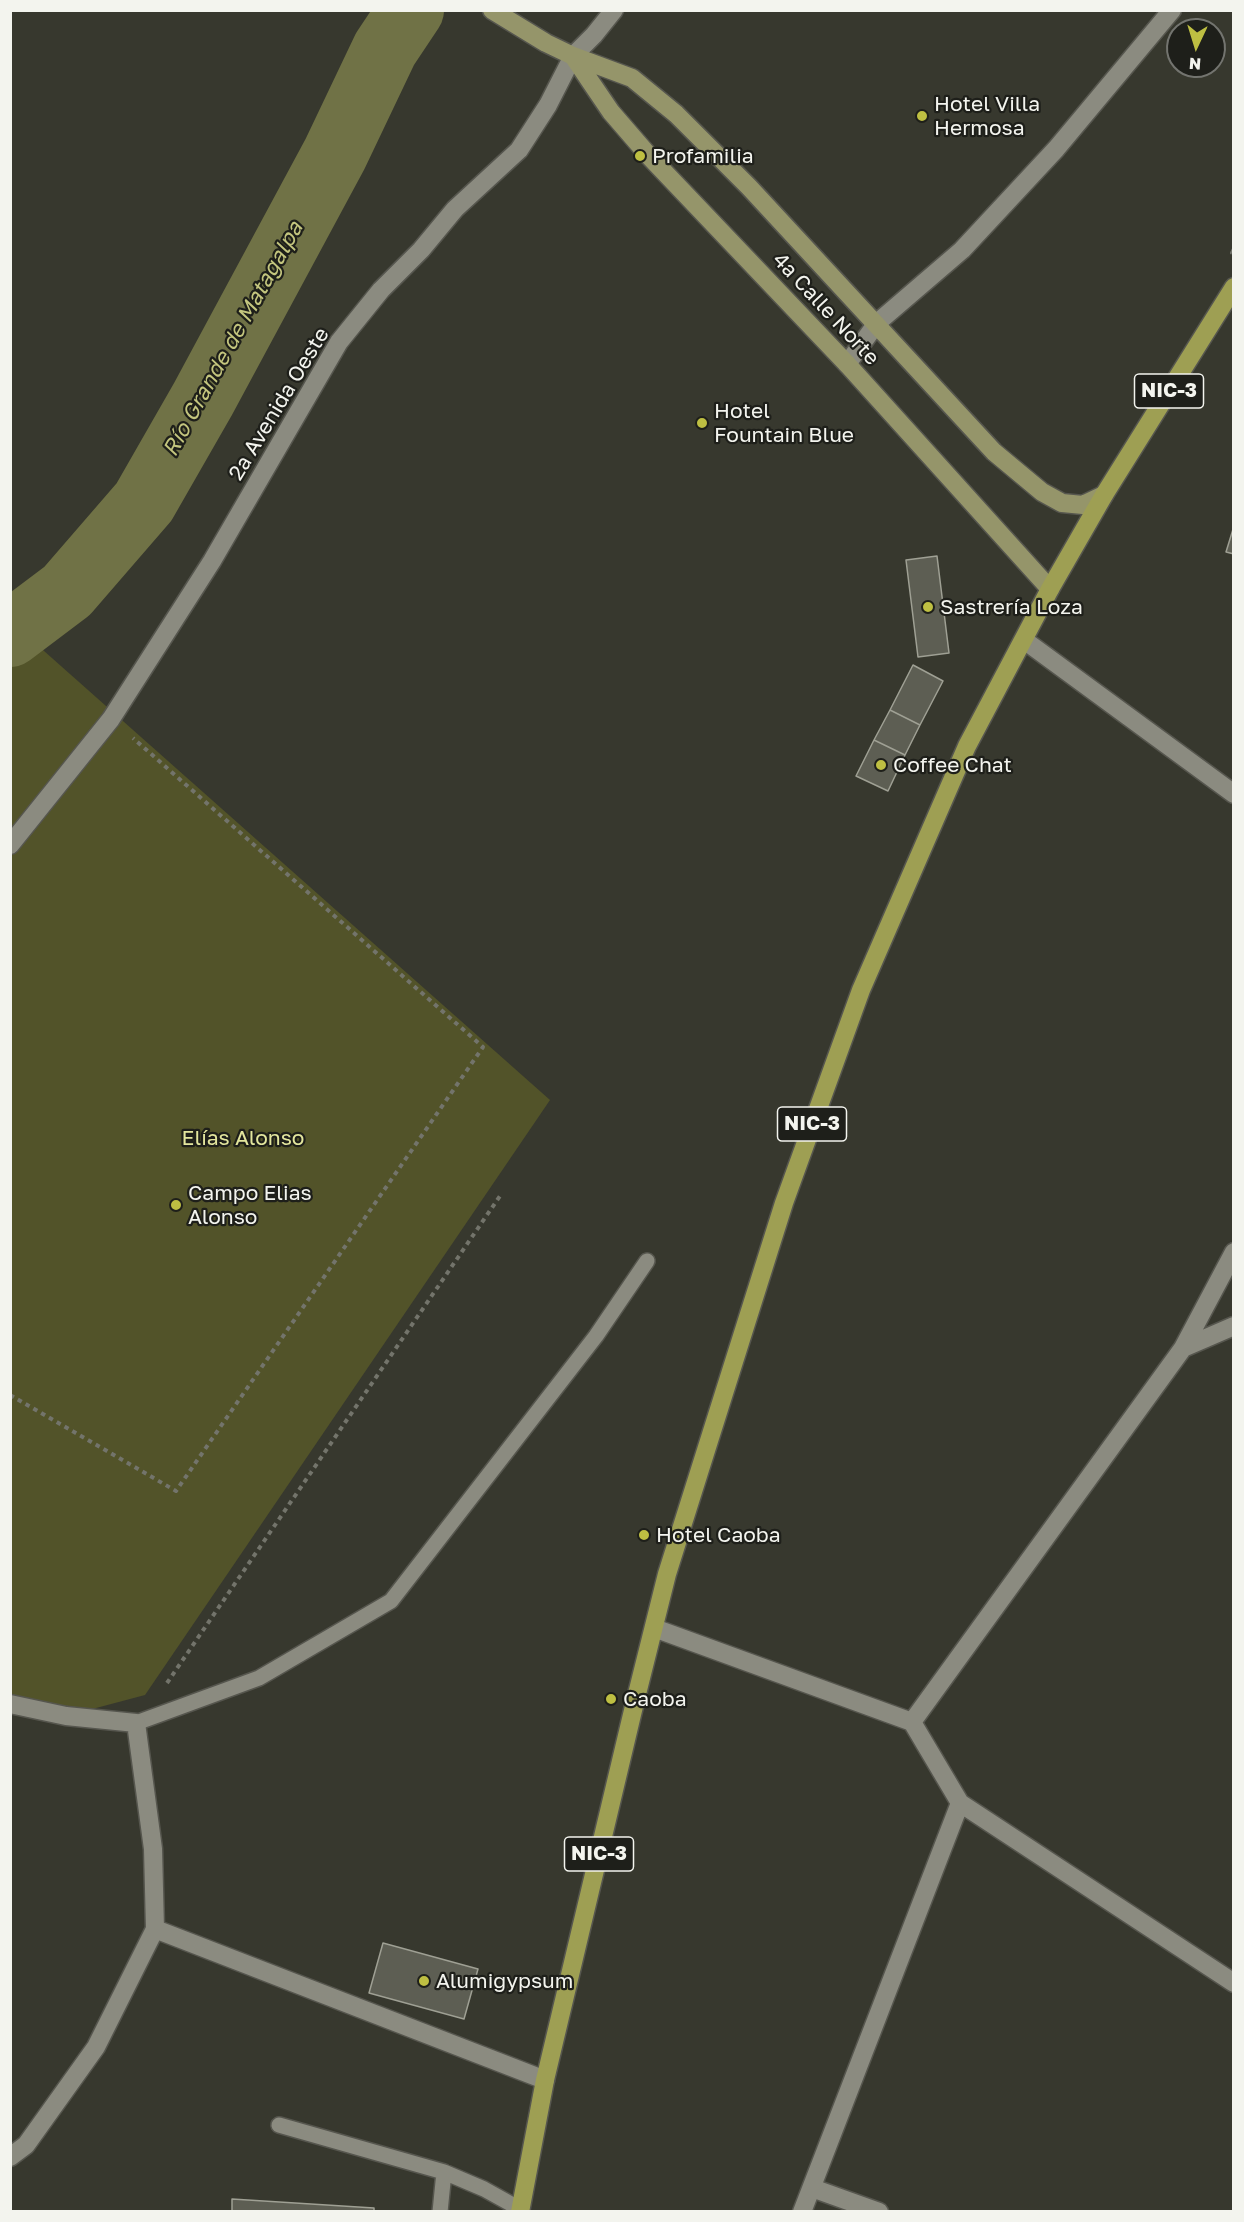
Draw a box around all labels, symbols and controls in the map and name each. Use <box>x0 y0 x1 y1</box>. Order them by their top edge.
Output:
north arrow <box>1166 18 1226 78</box>
text: N <box>1188 54 1202 74</box>
place label: Hotel Villa Hermosa <box>934 91 1040 141</box>
marker: Hotel Villa Hermosa <box>915 109 929 123</box>
place label: Profamilia <box>652 143 754 169</box>
marker: Profamilia <box>633 149 647 163</box>
water label: Río Grande de Matagalpa <box>157 217 309 461</box>
street label: 4a Calle Norte <box>768 248 884 370</box>
street label: 2a Avenida Oeste <box>223 323 335 485</box>
road number: NIC-3 <box>1134 374 1204 408</box>
place label: Hotel Fountain Blue <box>714 398 854 448</box>
marker: Hotel Fountain Blue <box>695 416 709 430</box>
place label: Sastrería Loza <box>940 594 1083 620</box>
marker: Sastrería Loza <box>921 600 935 614</box>
place label: Coffee Chat <box>893 752 1012 778</box>
marker: Coffee Chat <box>874 758 888 772</box>
road number: NIC-3 <box>778 1107 846 1141</box>
park label: Elías Alonso <box>182 1125 304 1151</box>
place label: Campo Elias Alonso <box>188 1180 312 1230</box>
marker: Campo Elias Alonso <box>169 1198 183 1212</box>
place label: Hotel Caoba <box>656 1522 781 1548</box>
marker: Hotel Caoba <box>637 1528 651 1542</box>
place label: Caoba <box>623 1686 687 1712</box>
marker: Caoba <box>604 1692 618 1706</box>
road number: NIC-3 <box>564 1837 634 1871</box>
place label: Alumigypsum <box>436 1968 573 1994</box>
marker: Alumigypsum <box>417 1974 431 1988</box>

